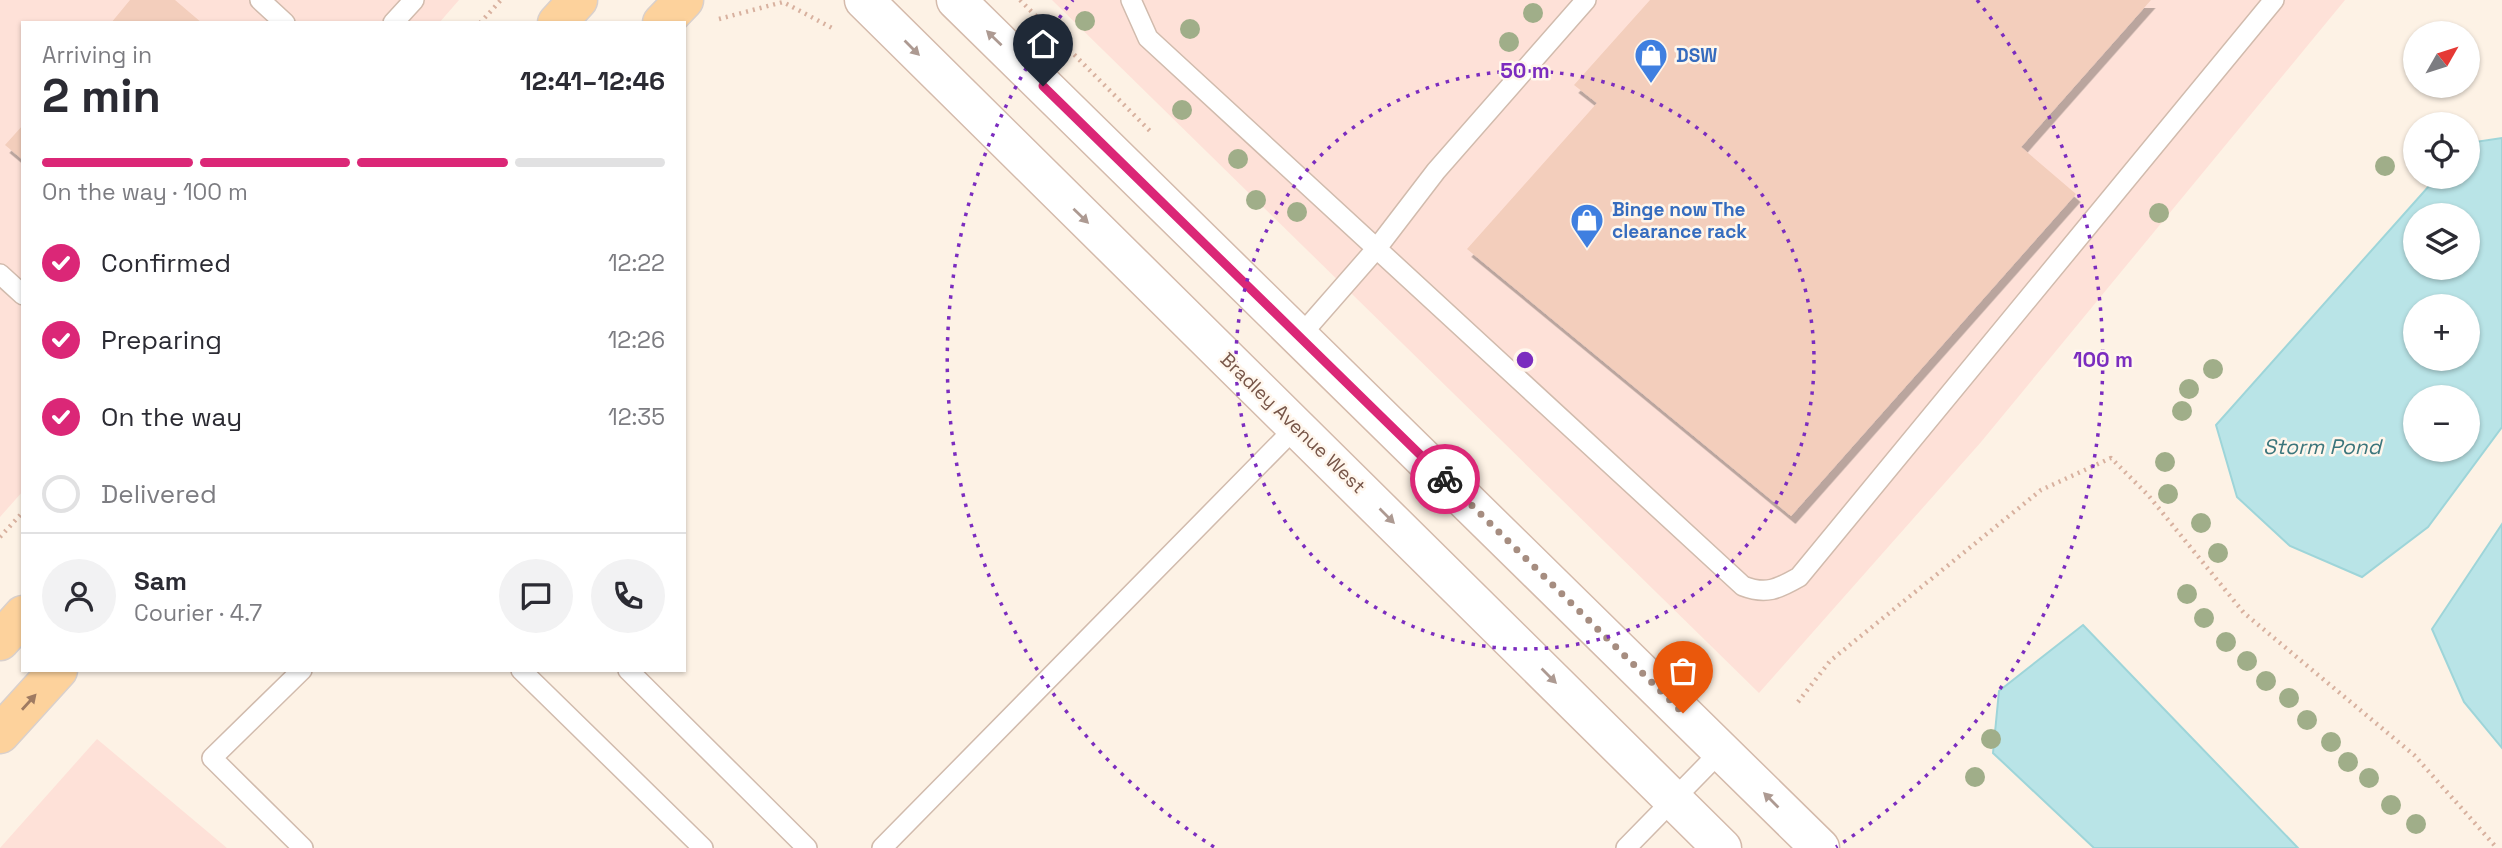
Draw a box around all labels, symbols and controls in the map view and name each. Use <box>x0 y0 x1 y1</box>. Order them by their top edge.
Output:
pin <box>1013 14 1073 86</box>
north arrow <box>2403 21 2480 98</box>
map controls <box>2403 21 2480 462</box>
icon: home <box>1024 25 1062 63</box>
one-way arrow <box>986 30 1003 46</box>
shop icon: DSW <box>1632 36 1670 85</box>
text: Arriving in <box>42 40 152 70</box>
one-way arrow <box>904 40 920 56</box>
place label: DSW <box>1676 43 1717 68</box>
text: 50 m <box>1500 57 1550 84</box>
text: 12:41–12:46 <box>520 64 665 98</box>
text: 2 min <box>42 67 161 125</box>
button: locate <box>2403 112 2480 189</box>
text: On the way · 100 m <box>42 177 248 207</box>
place label: Binge now The clearance rack <box>1612 197 1747 244</box>
shop icon: Binge now The clearance rack <box>1568 201 1606 250</box>
button: layers <box>2403 203 2480 280</box>
one-way arrow <box>1073 207 1090 224</box>
icon: check <box>42 244 80 282</box>
text: Confirmed <box>101 246 231 280</box>
text: 12:22 <box>608 248 665 278</box>
button: + <box>2403 294 2480 371</box>
icon: check <box>42 321 80 359</box>
text: Preparing <box>101 323 222 357</box>
text: 12:26 <box>608 325 665 355</box>
text: 100 m <box>2073 346 2133 373</box>
street label: Bradley Avenue West <box>1215 347 1371 499</box>
centre of rings <box>1513 348 1537 372</box>
button: − <box>2403 385 2480 462</box>
icon: check <box>42 398 80 436</box>
text: On the way <box>101 400 242 434</box>
text: 12:35 <box>608 402 665 432</box>
water label: Storm Pond <box>2263 433 2384 460</box>
courier <box>1410 444 1480 514</box>
icon: bike <box>1426 460 1464 498</box>
text: Delivered <box>101 477 217 511</box>
one-way arrow <box>1379 507 1395 524</box>
button: person <box>42 559 116 633</box>
button: chat <box>499 559 573 633</box>
button: phone <box>591 559 665 633</box>
text: Sam <box>134 564 187 598</box>
text: Courier · 4.7 <box>134 598 262 628</box>
pin <box>1653 641 1713 713</box>
icon: bag <box>1664 652 1702 690</box>
one-way arrow <box>1540 668 1557 684</box>
one-way arrow <box>21 693 37 711</box>
one-way arrow <box>1763 793 1780 809</box>

